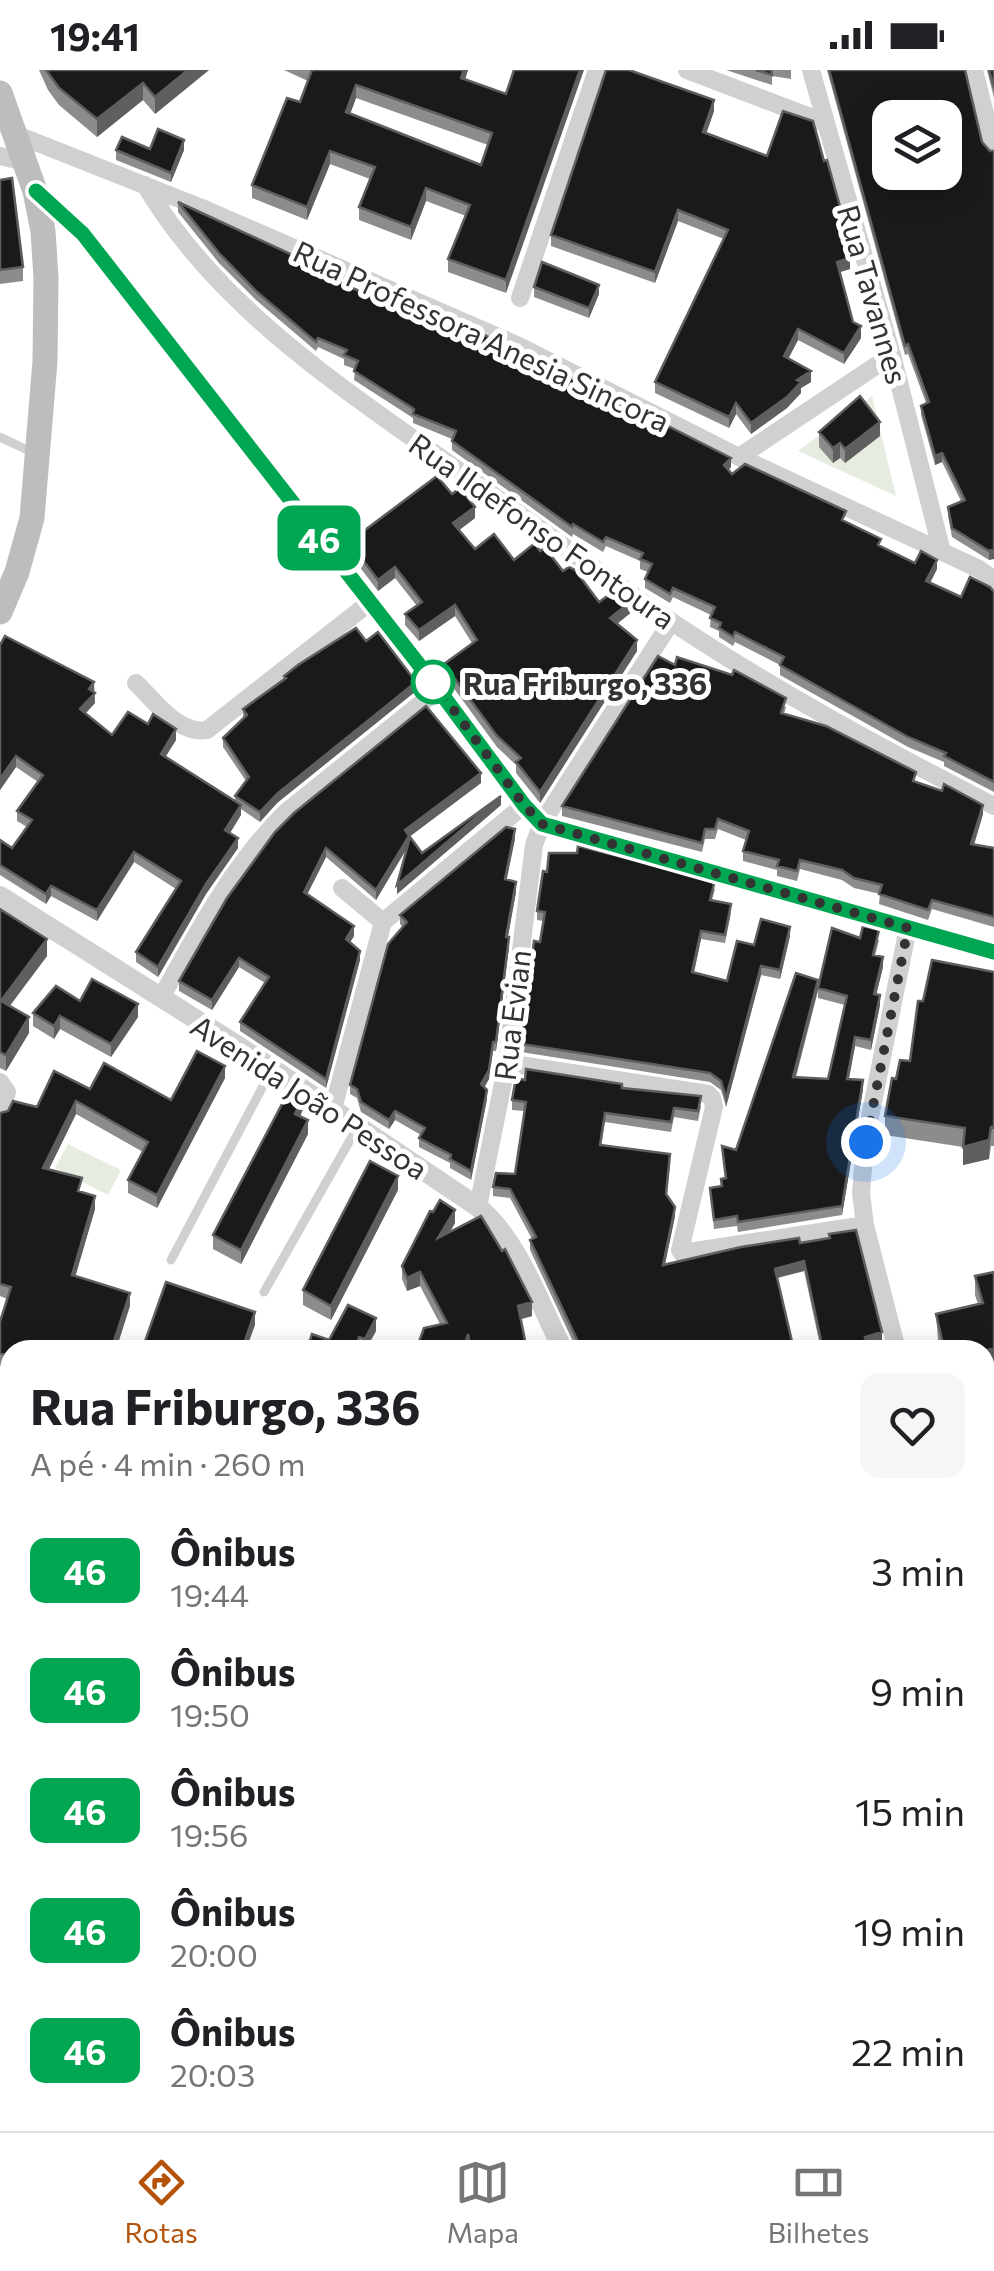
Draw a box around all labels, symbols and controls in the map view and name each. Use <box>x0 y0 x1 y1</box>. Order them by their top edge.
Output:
text: 19:41 <box>50 12 140 59</box>
map controls <box>872 100 962 190</box>
button: layers <box>872 100 962 190</box>
street label: Rua Tavannes <box>831 200 917 388</box>
street label: Rua Professora Anesia Sincora <box>288 231 676 439</box>
street label: Rua Ildefonso Fontoura <box>403 424 683 636</box>
line badge: 46 <box>274 506 364 570</box>
text: 46 <box>297 517 341 560</box>
marker: Rua Friburgo, 336 <box>412 661 454 703</box>
place label: Rua Friburgo, 336 <box>463 664 707 701</box>
street label: Rua Evian <box>485 948 537 1082</box>
street label: Avenida João Pessoa <box>185 1006 435 1186</box>
your location <box>841 1117 891 1167</box>
button: heart <box>860 1373 965 1478</box>
text: Rua Friburgo, 336 <box>30 1376 421 1435</box>
text: A pé · 4 min · 260 m <box>30 1443 305 1483</box>
text: Ônibus <box>170 1527 295 1574</box>
text: 3 min <box>871 1547 965 1594</box>
text: 46 <box>63 1549 107 1592</box>
text: 19:44 <box>170 1574 249 1614</box>
text: Ônibus <box>170 1647 295 1694</box>
text: 9 min <box>870 1667 965 1714</box>
text: 46 <box>63 1669 107 1712</box>
text: 19:50 <box>170 1694 250 1734</box>
text: Ônibus <box>170 1767 295 1814</box>
text: 15 min <box>855 1787 965 1834</box>
text: 46 <box>63 1789 107 1832</box>
text: 19:56 <box>170 1814 248 1854</box>
text: Ônibus <box>170 1887 295 1934</box>
text: 19 min <box>854 1907 965 1954</box>
text: 46 <box>63 1909 107 1952</box>
text: 20:00 <box>170 1934 258 1974</box>
text: Ônibus <box>170 2007 295 2054</box>
text: 22 min <box>851 2027 965 2074</box>
text: 46 <box>63 2029 107 2072</box>
text: 20:03 <box>170 2054 255 2094</box>
tab: Rotas <box>124 2155 198 2249</box>
tab: Mapa <box>447 2155 519 2249</box>
tab: Bilhetes <box>768 2155 870 2249</box>

